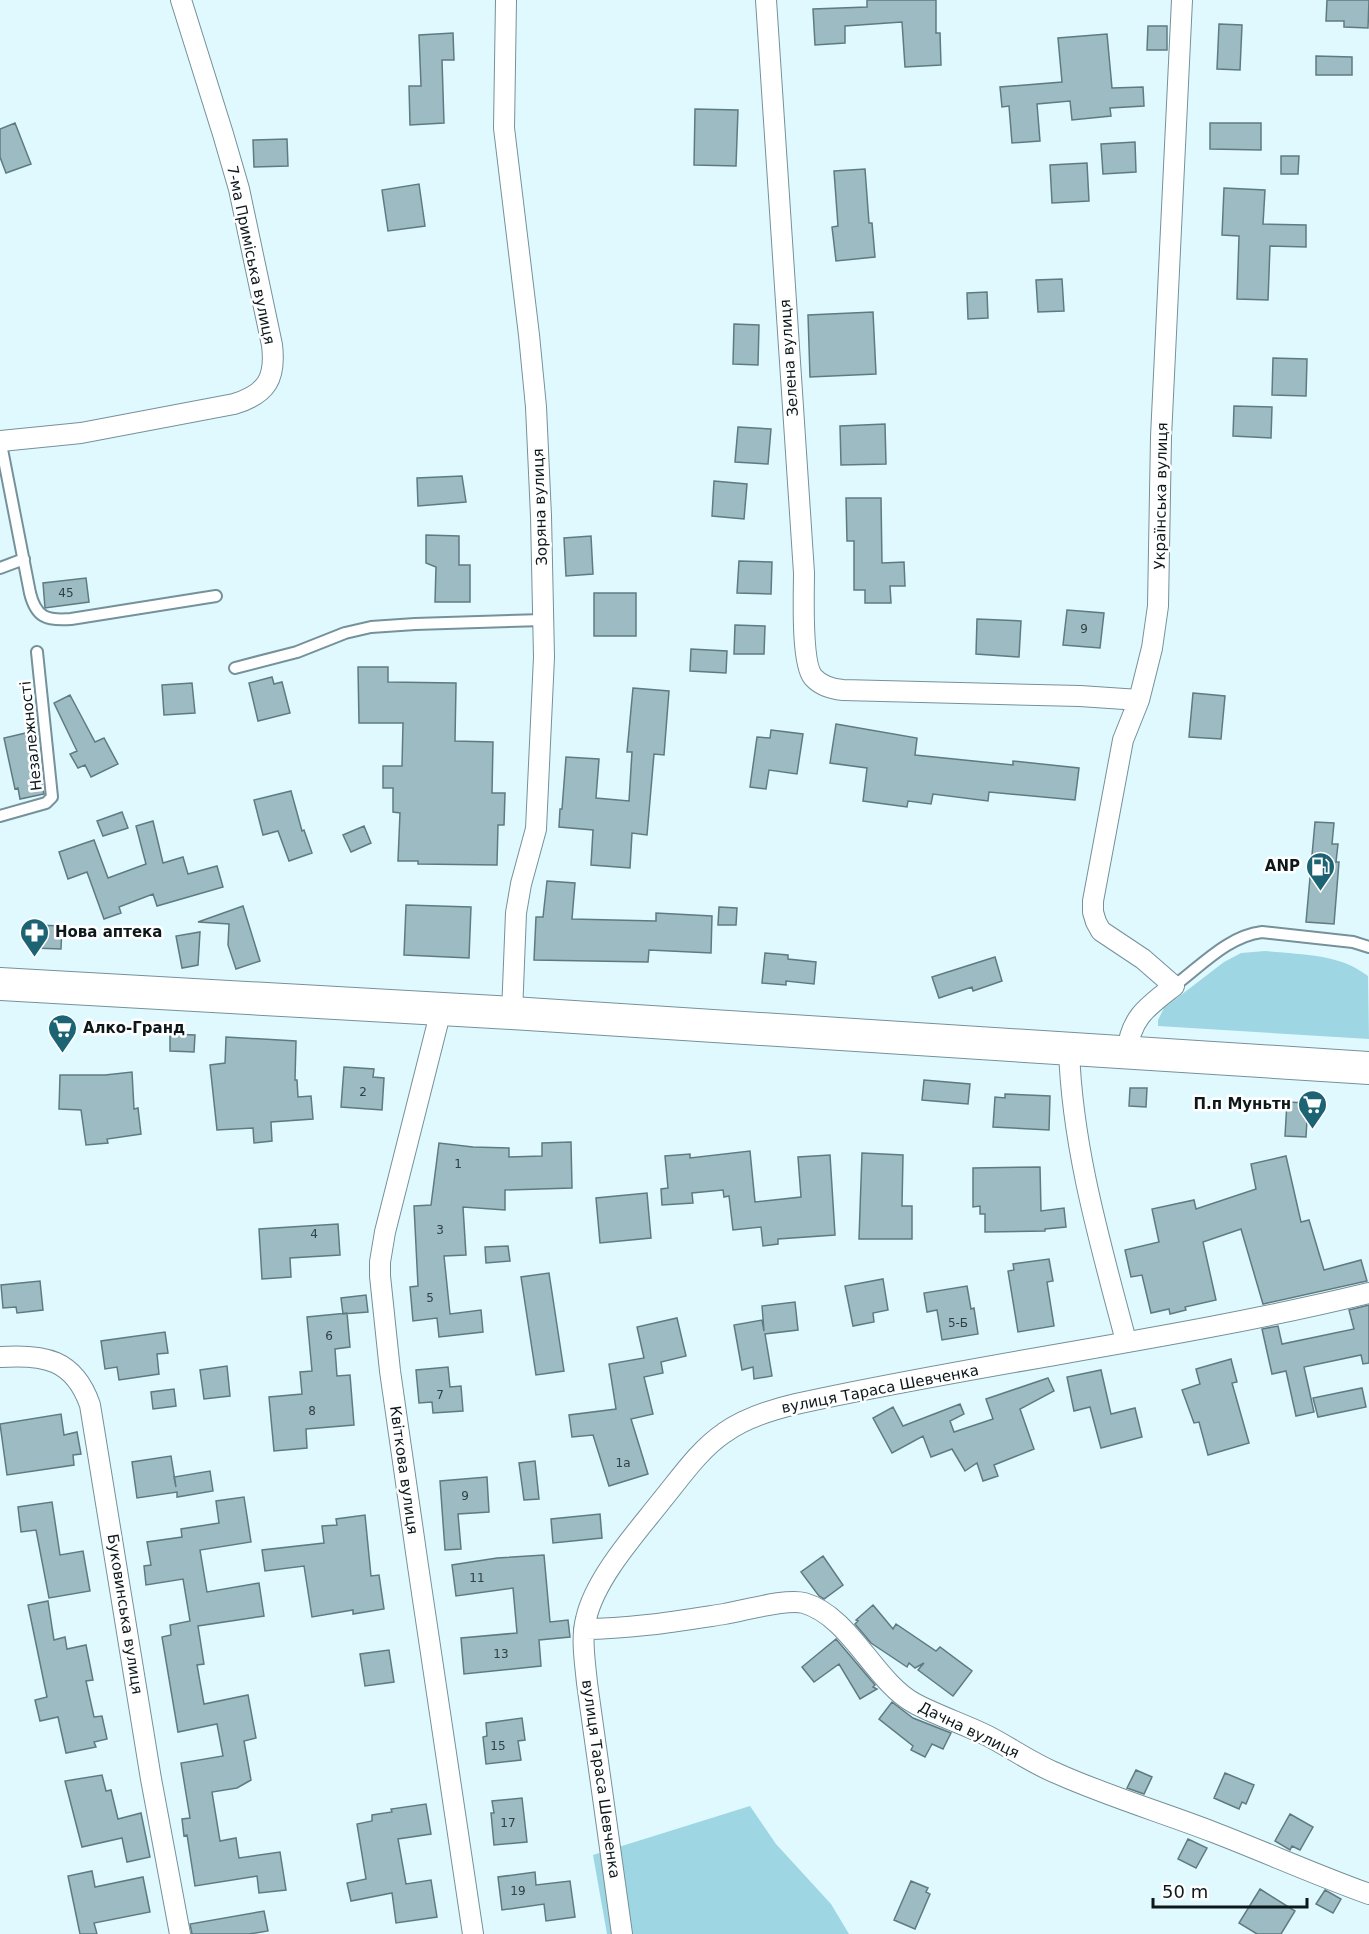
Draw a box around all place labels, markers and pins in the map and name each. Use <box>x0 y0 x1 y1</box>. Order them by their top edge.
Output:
fuel station icon: ANP <box>1305 850 1337 892</box>
place label: ANP <box>1265 857 1300 875</box>
pharmacy icon: Нова аптека <box>18 916 50 958</box>
place label: Нова аптека <box>55 923 162 941</box>
supermarket icon: Алко-Гранд <box>46 1012 78 1054</box>
place label: Алко-Гранд <box>83 1019 185 1037</box>
supermarket icon: П.п Муньтн <box>1296 1088 1328 1130</box>
place label: П.п Муньтн <box>1194 1095 1291 1113</box>

